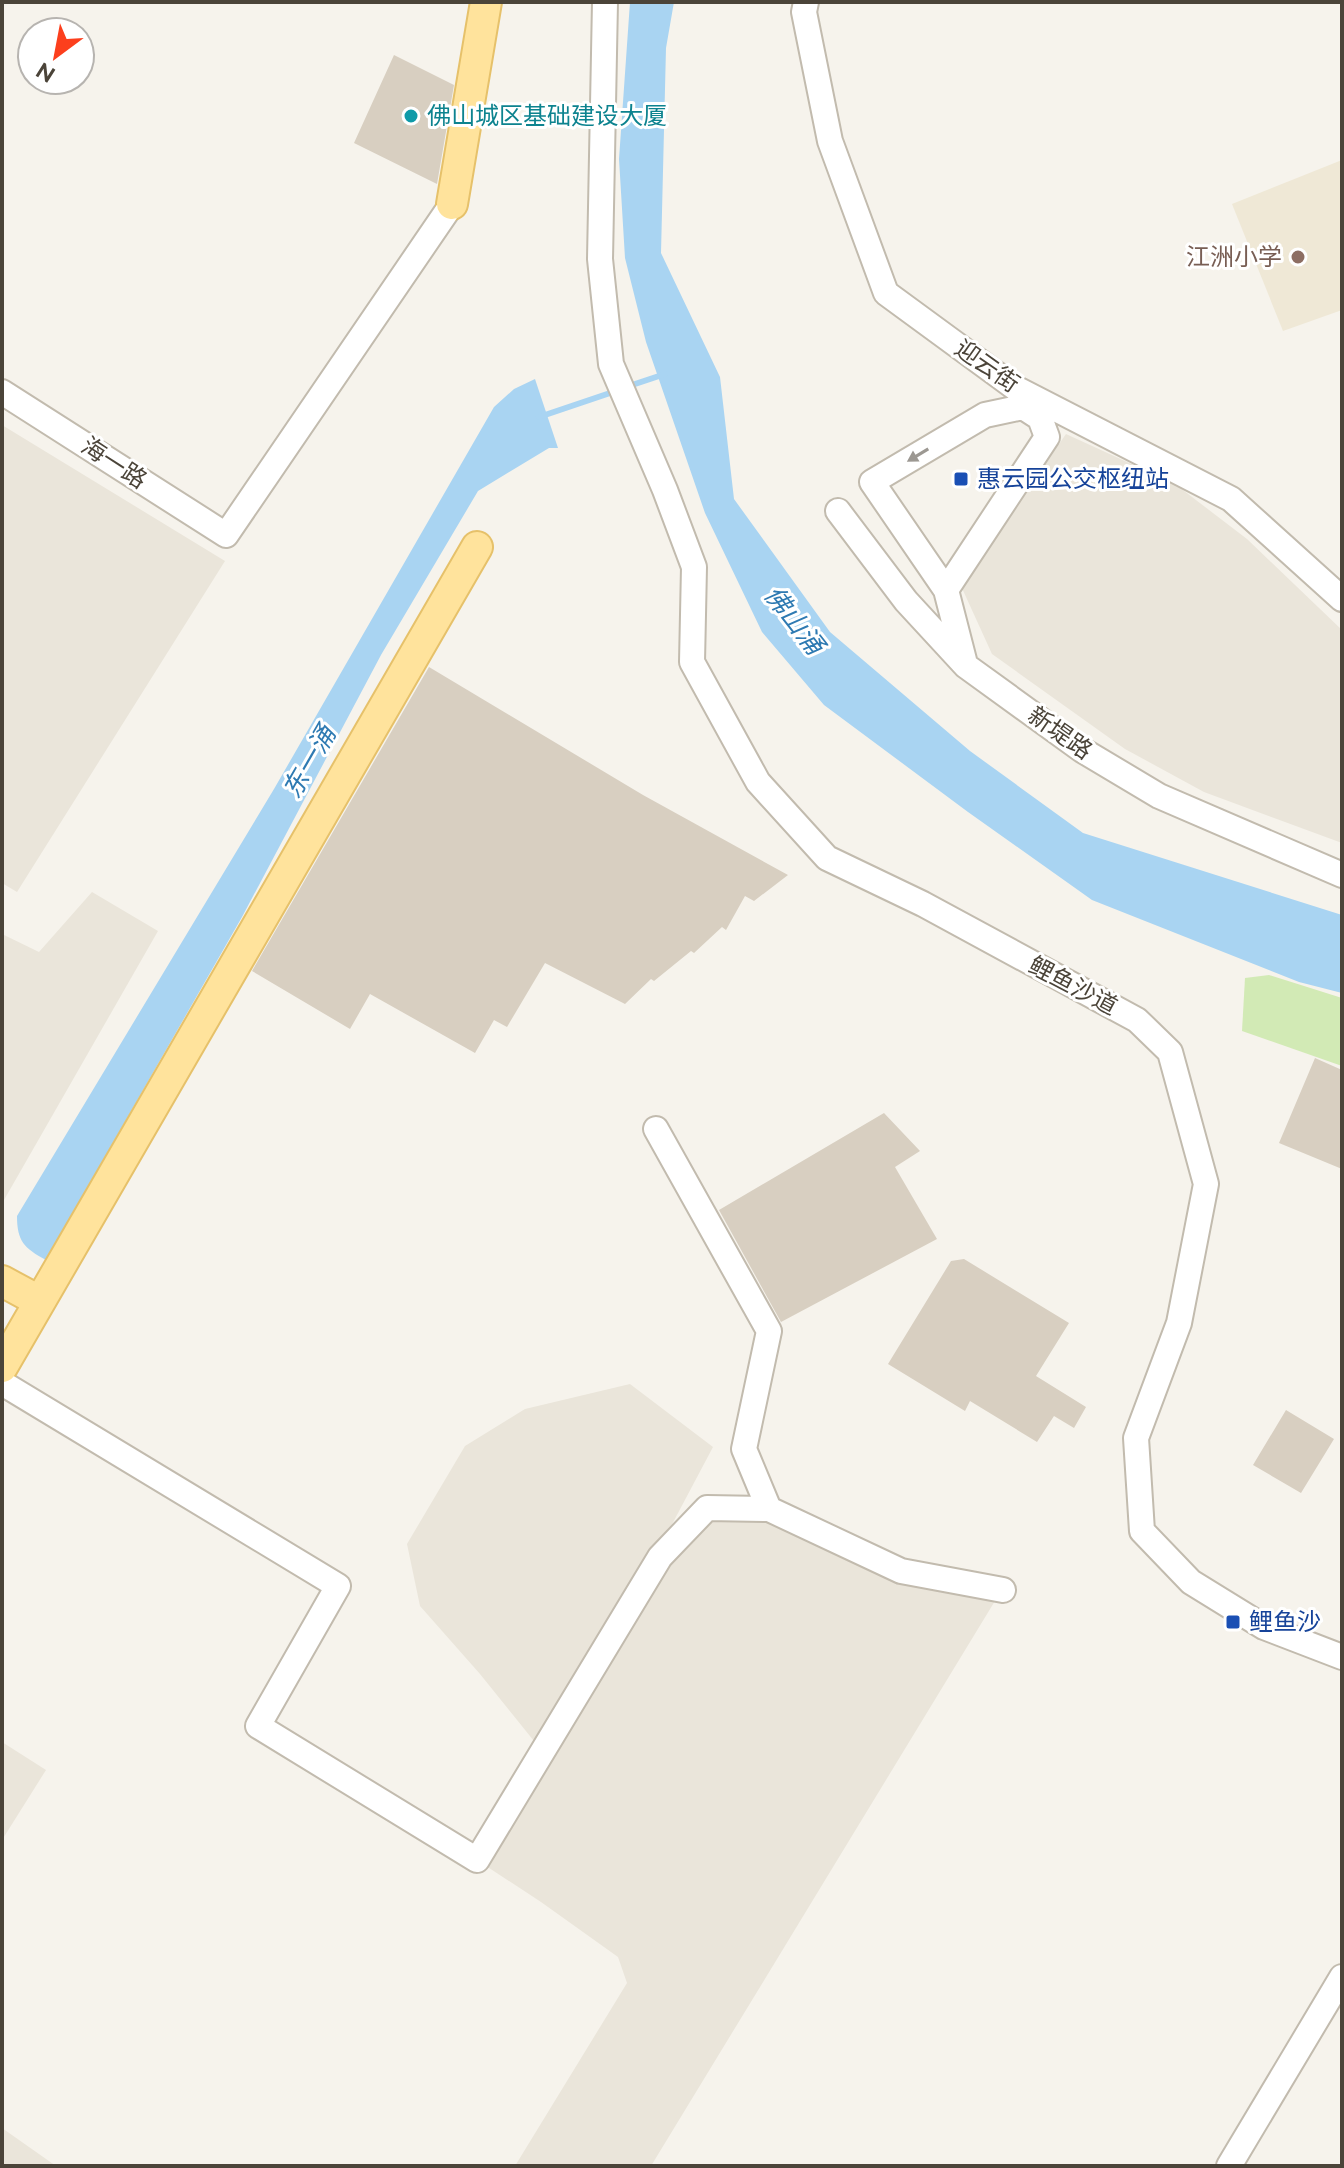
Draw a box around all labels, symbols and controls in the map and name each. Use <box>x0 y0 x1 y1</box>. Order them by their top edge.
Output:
north arrow <box>16 16 96 96</box>
text: N <box>31 57 59 88</box>
place label: 佛山城区基础建设大厦 <box>427 101 667 130</box>
marker: 佛山城区基础建设大厦 <box>402 107 420 125</box>
place label: 江洲小学 <box>1186 242 1282 271</box>
marker: 江洲小学 <box>1289 248 1307 266</box>
street label: 迎云街 <box>949 333 1025 398</box>
street label: 海一路 <box>76 431 152 494</box>
one-way arrow <box>907 448 929 462</box>
place label: 惠云园公交枢纽站 <box>977 464 1169 493</box>
marker: 惠云园公交枢纽站 <box>952 470 970 488</box>
water label: 佛山涌 <box>758 580 832 662</box>
street label: 新堤路 <box>1022 700 1098 765</box>
water label: 东一涌 <box>277 718 343 803</box>
street label: 鲤鱼沙道 <box>1024 950 1122 1021</box>
place label: 鲤鱼沙 <box>1249 1607 1321 1636</box>
marker: 鲤鱼沙 <box>1224 1613 1242 1631</box>

